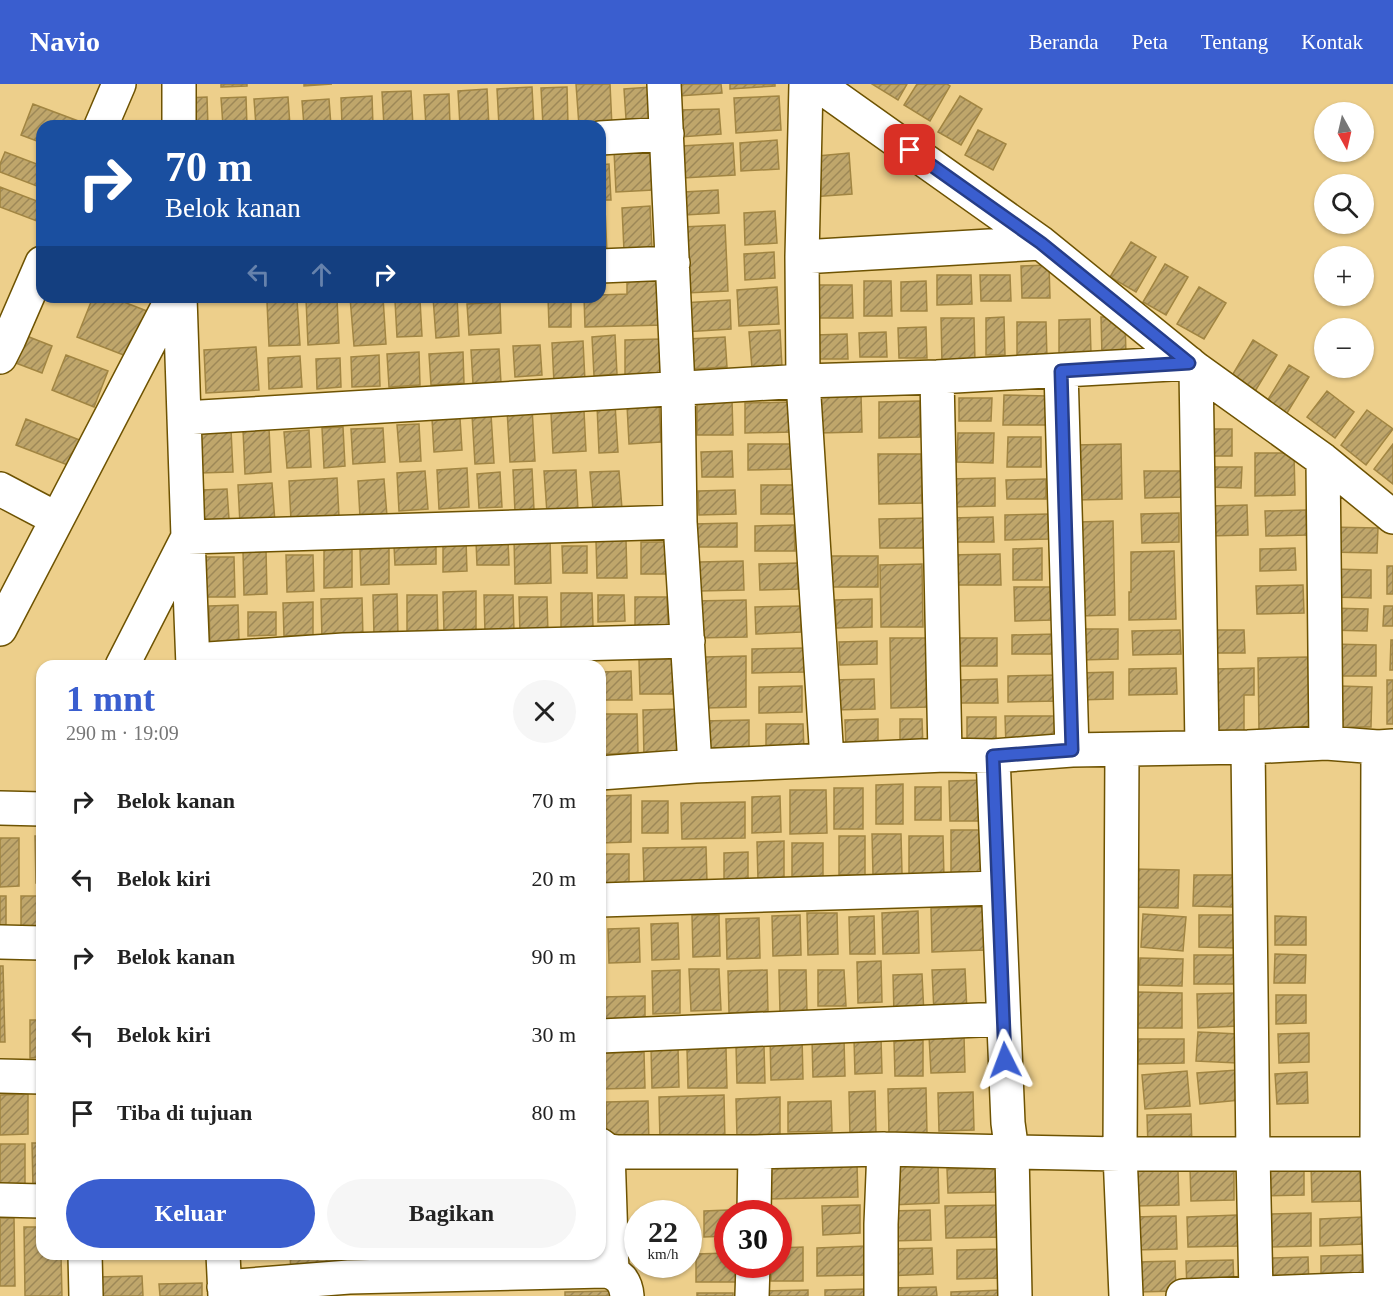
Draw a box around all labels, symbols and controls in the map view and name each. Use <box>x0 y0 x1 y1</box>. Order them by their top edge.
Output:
text: Navio <box>30 26 100 57</box>
text: Beranda <box>1029 30 1099 54</box>
text: Peta <box>1132 30 1168 54</box>
text: Tentang <box>1201 30 1268 54</box>
text: Kontak <box>1301 30 1363 54</box>
north arrow <box>1314 102 1374 162</box>
map controls <box>1314 102 1374 378</box>
pin <box>884 124 935 175</box>
icon: arrive <box>893 133 926 166</box>
icon: right <box>66 144 144 222</box>
text: 70 m <box>165 144 253 190</box>
button: search <box>1314 174 1374 234</box>
text: Belok kanan <box>165 193 301 223</box>
button: + <box>1314 246 1374 306</box>
icon: left <box>242 258 275 291</box>
icon: ahead <box>305 258 338 291</box>
icon: right <box>368 258 401 291</box>
button: − <box>1314 318 1374 378</box>
text: 1 mnt <box>66 679 155 719</box>
button: close <box>513 680 576 743</box>
text: 290 m · 19:09 <box>66 722 179 744</box>
icon: right <box>66 785 99 818</box>
text: Belok kanan <box>117 788 235 813</box>
text: 70 m <box>531 788 576 813</box>
icon: left <box>66 863 99 896</box>
text: Belok kiri <box>117 866 211 891</box>
text: 20 m <box>531 866 576 891</box>
icon: right <box>66 941 99 974</box>
text: Belok kanan <box>117 944 235 969</box>
text: 90 m <box>531 944 576 969</box>
icon: left <box>66 1019 99 1052</box>
text: Belok kiri <box>117 1022 211 1047</box>
text: 30 m <box>531 1022 576 1047</box>
position arrow <box>973 1028 1037 1092</box>
icon: arrive <box>66 1097 99 1130</box>
text: Tiba di tujuan <box>117 1100 252 1125</box>
text: 80 m <box>531 1100 576 1125</box>
button: Keluar <box>66 1179 315 1248</box>
button: Bagikan <box>327 1179 576 1248</box>
speed limit sign: 30 <box>714 1200 792 1278</box>
text: 22 <box>648 1215 678 1248</box>
text: km/h <box>648 1246 678 1262</box>

